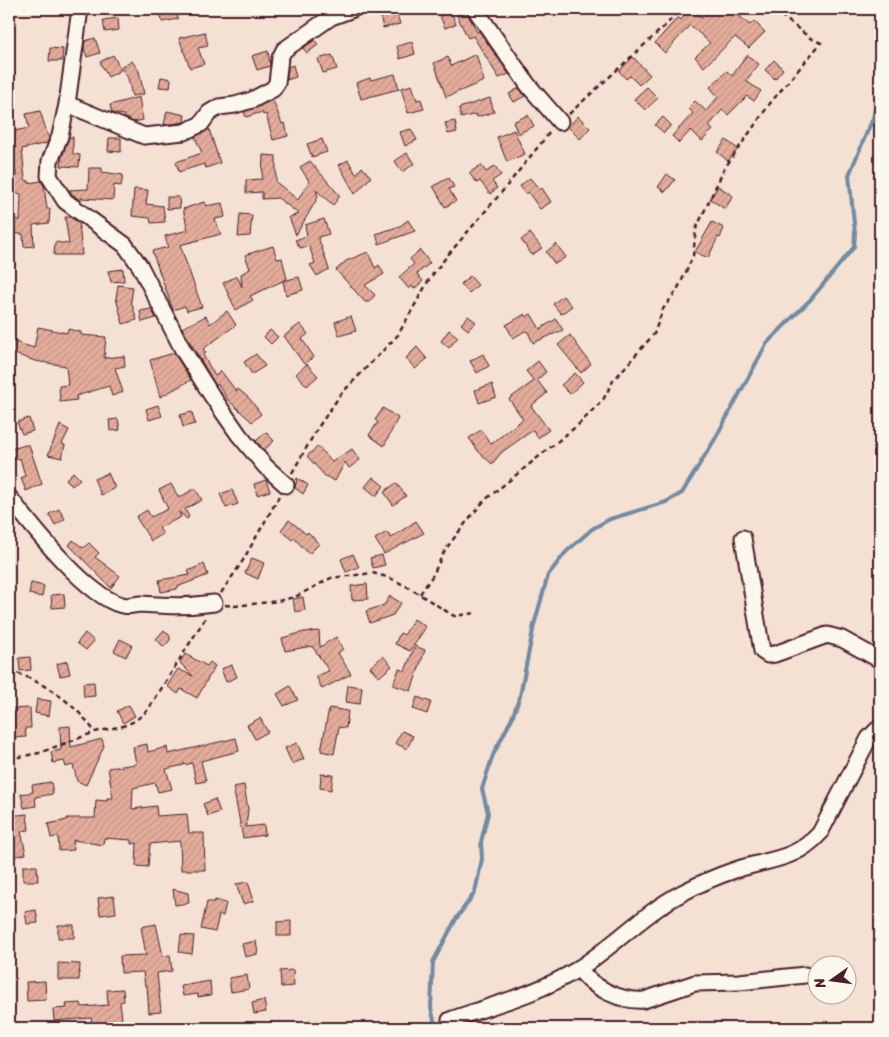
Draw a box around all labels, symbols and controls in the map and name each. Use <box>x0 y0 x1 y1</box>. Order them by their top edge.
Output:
north arrow <box>806 954 856 1004</box>
text: N <box>806 975 833 992</box>

